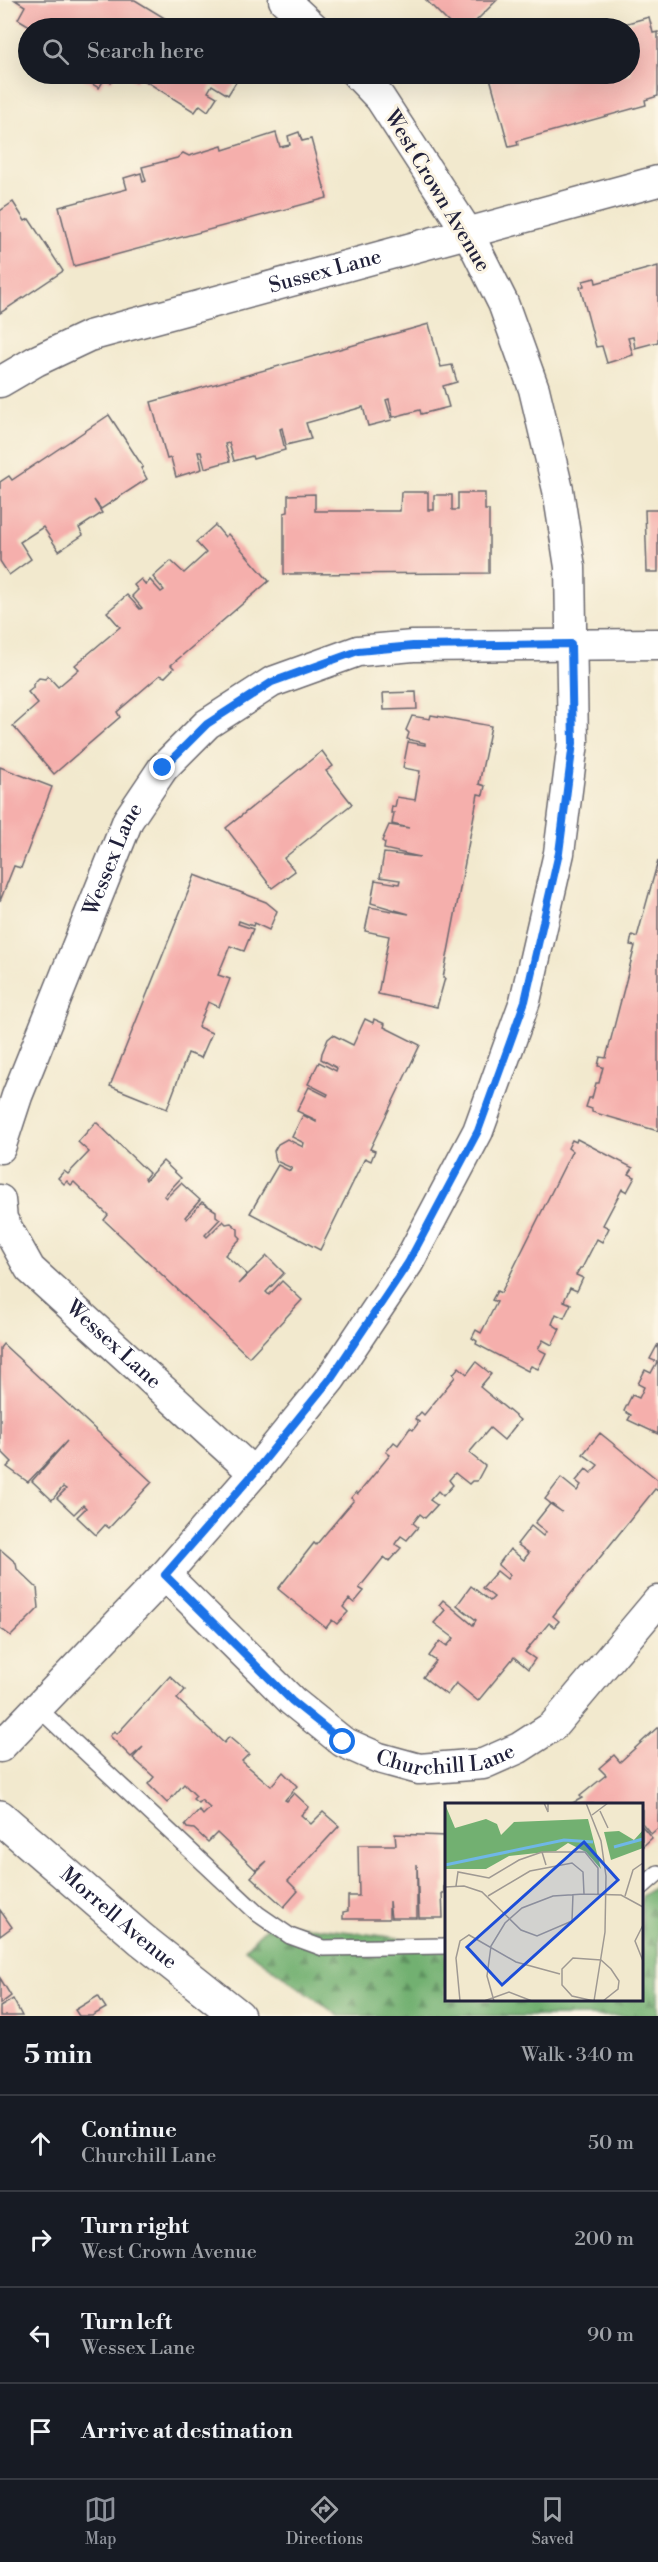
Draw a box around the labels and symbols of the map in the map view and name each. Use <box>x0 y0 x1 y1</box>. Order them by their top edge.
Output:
street label: West Crown Avenue <box>378 104 496 277</box>
street label: Sussex Lane <box>266 244 384 299</box>
route end <box>149 754 175 780</box>
street label: Wessex Lane <box>77 798 149 921</box>
street label: Wessex Lane <box>59 1294 166 1395</box>
route start <box>329 1728 355 1754</box>
street label: Churchill Lane <box>373 1738 519 1783</box>
inset map <box>445 1803 643 2001</box>
street label: Morrell Avenue <box>54 1862 182 1975</box>

